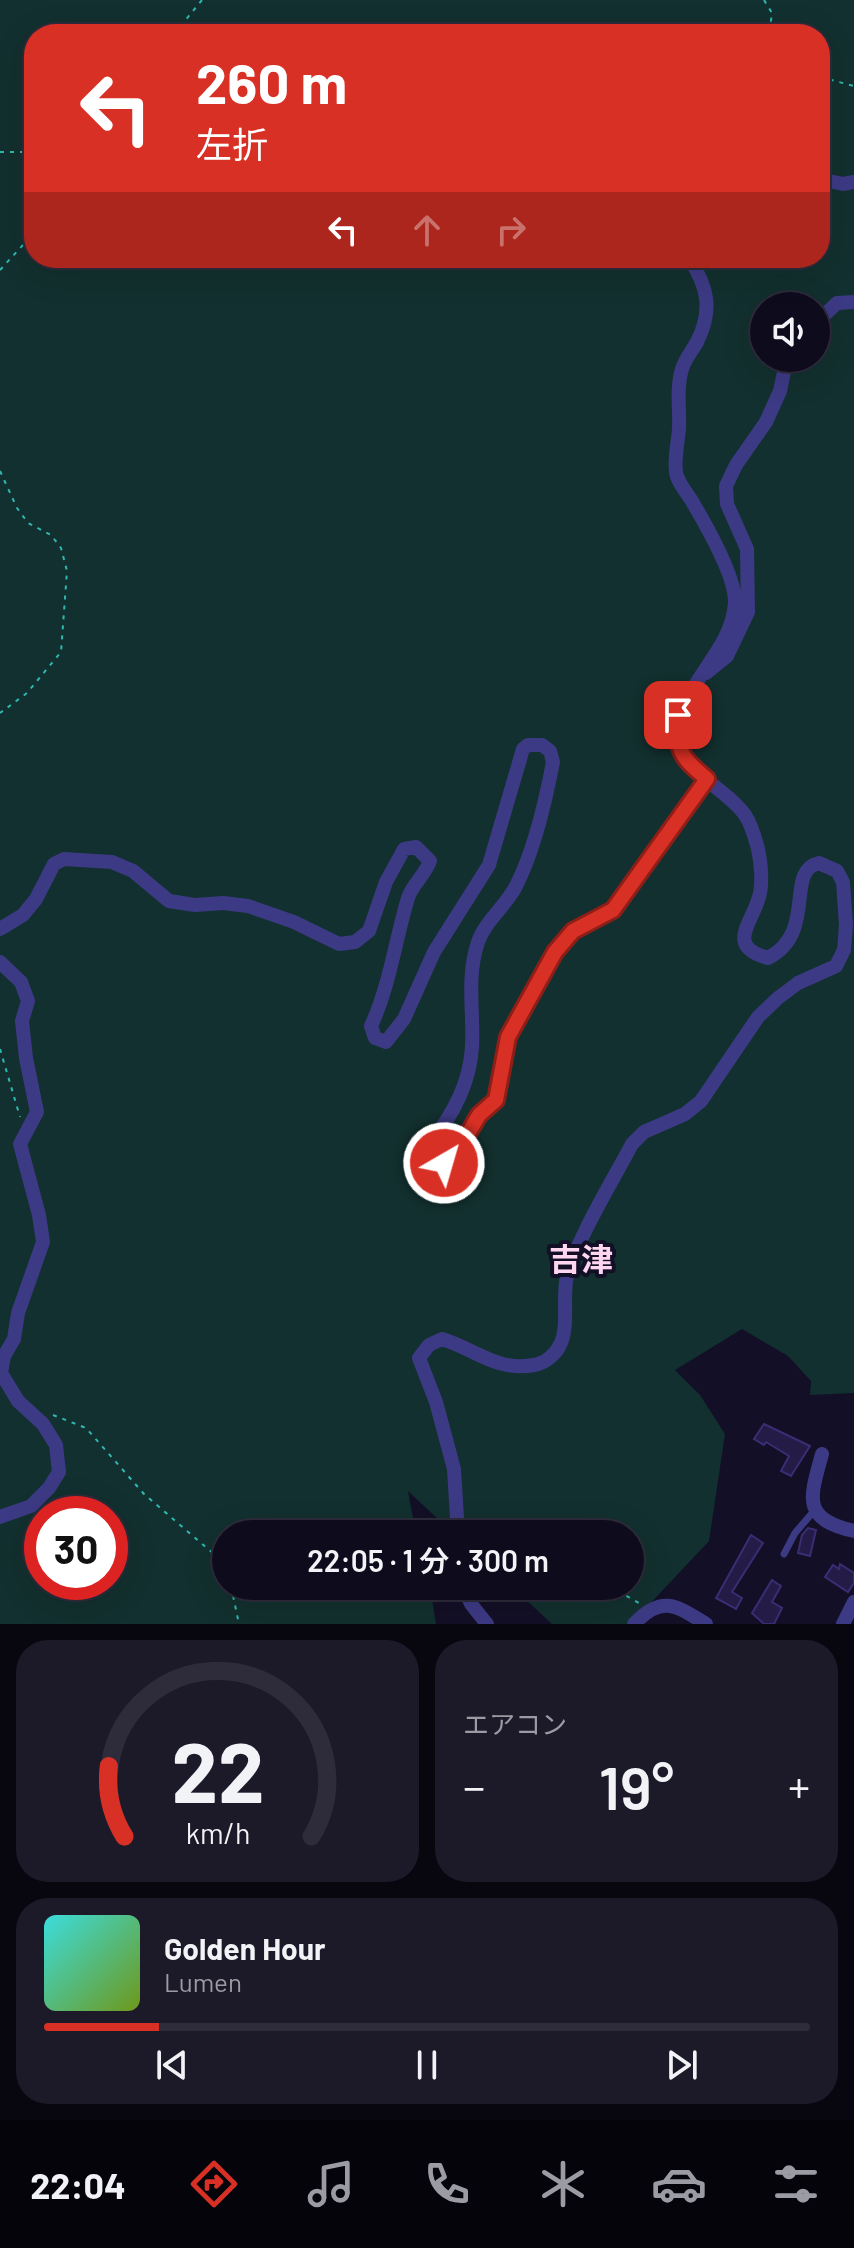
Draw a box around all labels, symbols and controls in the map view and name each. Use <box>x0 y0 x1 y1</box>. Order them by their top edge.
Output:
text: 260 m <box>196 48 347 115</box>
icon: left <box>64 56 168 160</box>
text: 左折 <box>196 122 268 165</box>
icon: left <box>321 208 365 252</box>
icon: ahead <box>405 208 449 252</box>
icon: right <box>489 208 533 252</box>
map controls <box>750 292 830 372</box>
button: sound <box>750 292 830 372</box>
pin <box>644 681 712 749</box>
icon: arrive <box>656 693 700 737</box>
position arrow <box>402 1121 486 1205</box>
district label: 吉津 <box>549 1239 613 1277</box>
speed limit sign: 30 <box>24 1496 128 1600</box>
text: 22:05 · 1 分 · 300 m <box>307 1542 549 1578</box>
text: エアコン <box>463 1708 567 1739</box>
text: 22 <box>171 1720 264 1820</box>
text: 19° <box>599 1750 674 1822</box>
text: − <box>463 1759 485 1812</box>
text: + <box>788 1759 810 1812</box>
text: km/h <box>185 1815 250 1850</box>
text: Golden Hour <box>164 1930 326 1966</box>
text: Lumen <box>164 1966 242 1997</box>
icon: previous <box>150 2043 194 2087</box>
icon: pause <box>405 2043 449 2087</box>
icon: next <box>660 2043 704 2087</box>
icon: directions <box>186 2156 242 2212</box>
icon: music <box>303 2156 359 2212</box>
icon: phone <box>419 2156 475 2212</box>
icon: climate <box>535 2156 591 2212</box>
icon: car <box>651 2156 707 2212</box>
icon: filters <box>768 2156 824 2212</box>
text: 22:04 <box>30 2163 126 2206</box>

